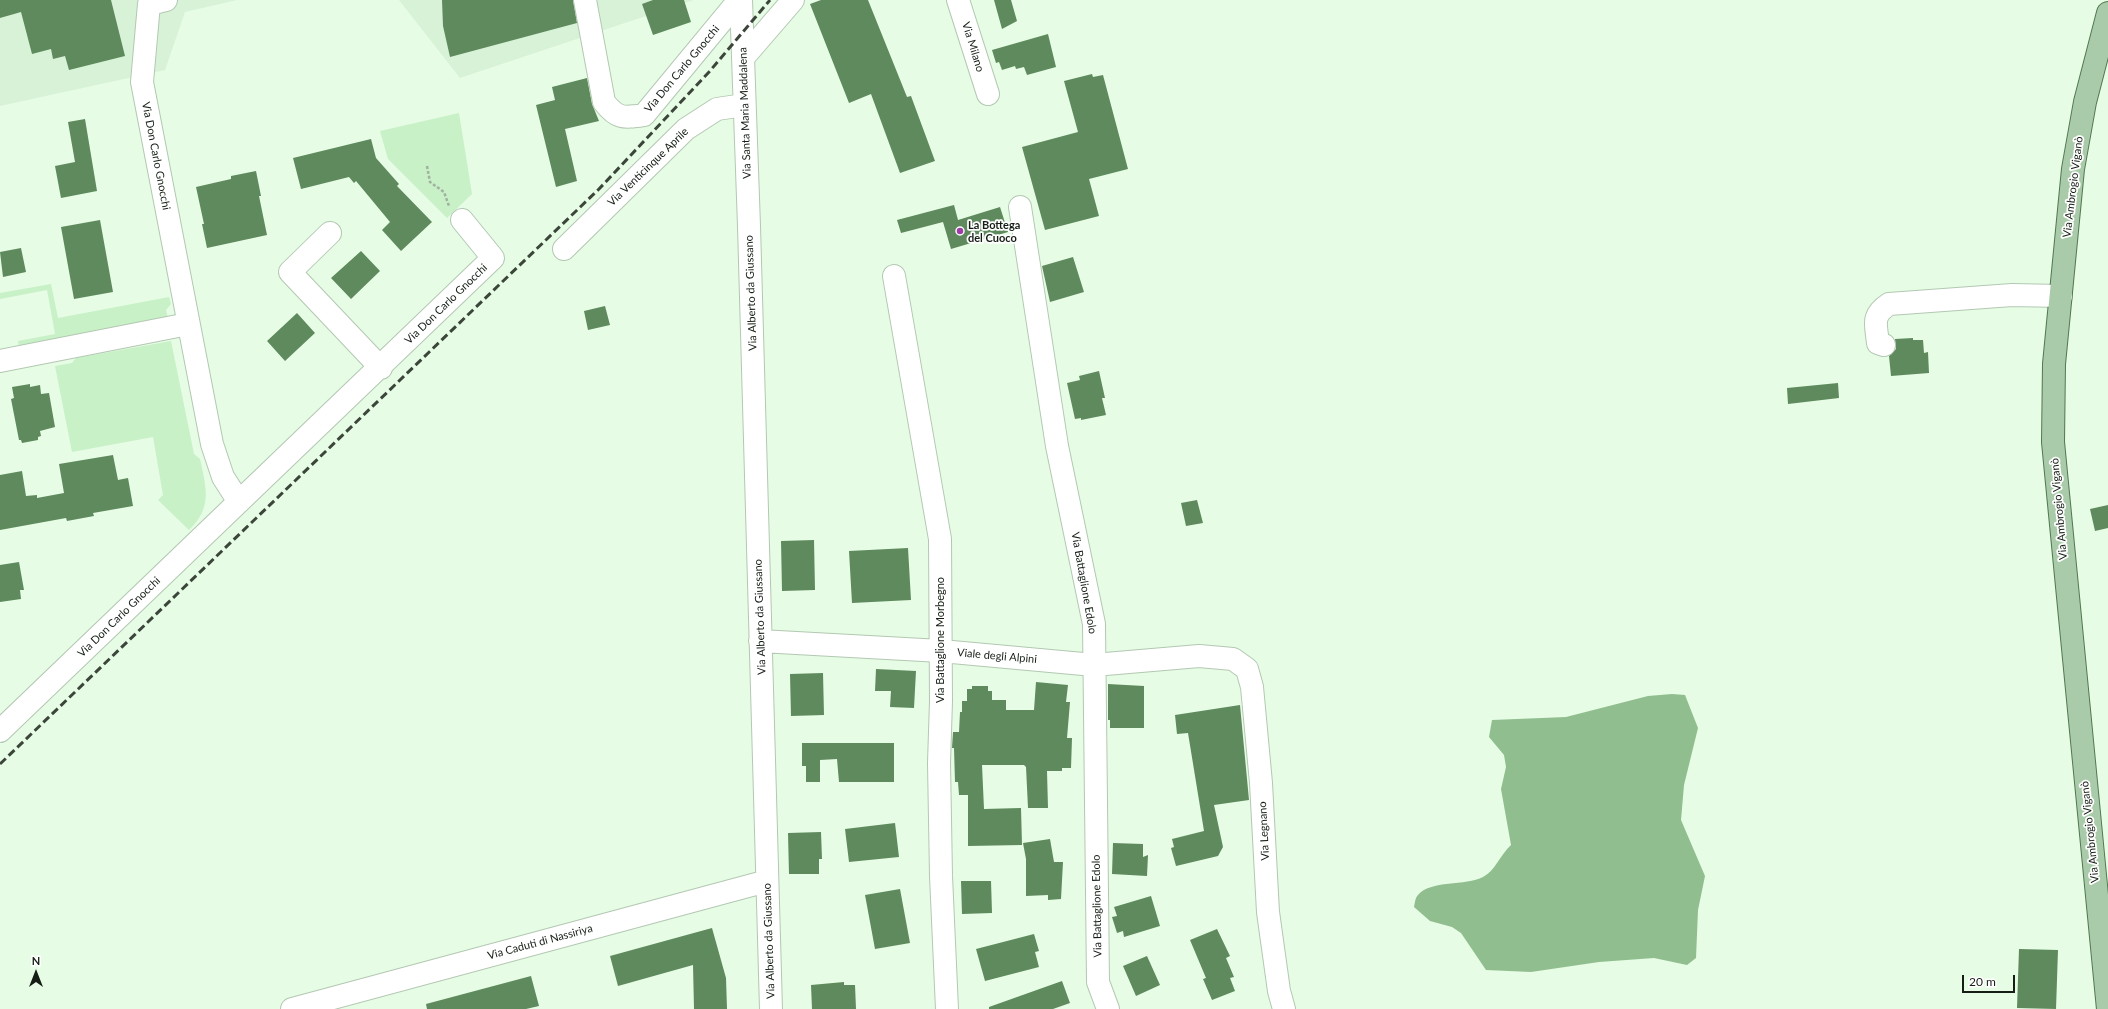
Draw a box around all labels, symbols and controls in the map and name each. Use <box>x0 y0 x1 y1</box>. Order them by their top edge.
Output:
street label: Via Milano <box>959 20 987 74</box>
street label: Via Don Carlo Gnocchi <box>642 23 722 115</box>
street label: Via Santa Maria Maddalena <box>736 47 754 179</box>
street label: Via Don Carlo Gnocchi <box>139 101 173 211</box>
street label: Via Venticinque Aprile <box>605 125 691 209</box>
street label: Via Ambrogio Viganò <box>2060 136 2086 238</box>
place label: La Bottega del Cuoco <box>968 218 1020 244</box>
marker: La Bottega del Cuoco <box>955 226 965 236</box>
street label: Via Alberto da Giussano <box>742 235 760 351</box>
street label: Via Don Carlo Gnocchi <box>402 261 490 347</box>
street label: Via Ambrogio Viganò <box>2048 458 2070 560</box>
street label: Via Battaglione Edolo <box>1069 531 1099 635</box>
street label: Via Alberto da Giussano <box>751 559 769 675</box>
street label: Via Don Carlo Gnocchi <box>75 574 163 660</box>
street label: Via Battaglione Morbegno <box>933 577 947 703</box>
street label: Viale degli Alpini <box>957 646 1037 666</box>
street label: Via Ambrogio Viganò <box>2078 781 2102 883</box>
street label: Via Legnano <box>1256 801 1272 861</box>
street label: Via Battaglione Edolo <box>1090 854 1104 958</box>
street label: Via Alberto da Giussano <box>760 883 778 999</box>
street label: Via Caduti di Nassiriya <box>486 922 594 962</box>
north arrow <box>16 953 56 993</box>
text: N <box>32 954 40 967</box>
scale bar <box>1964 967 2017 993</box>
text: 20 m <box>1969 974 1996 989</box>

